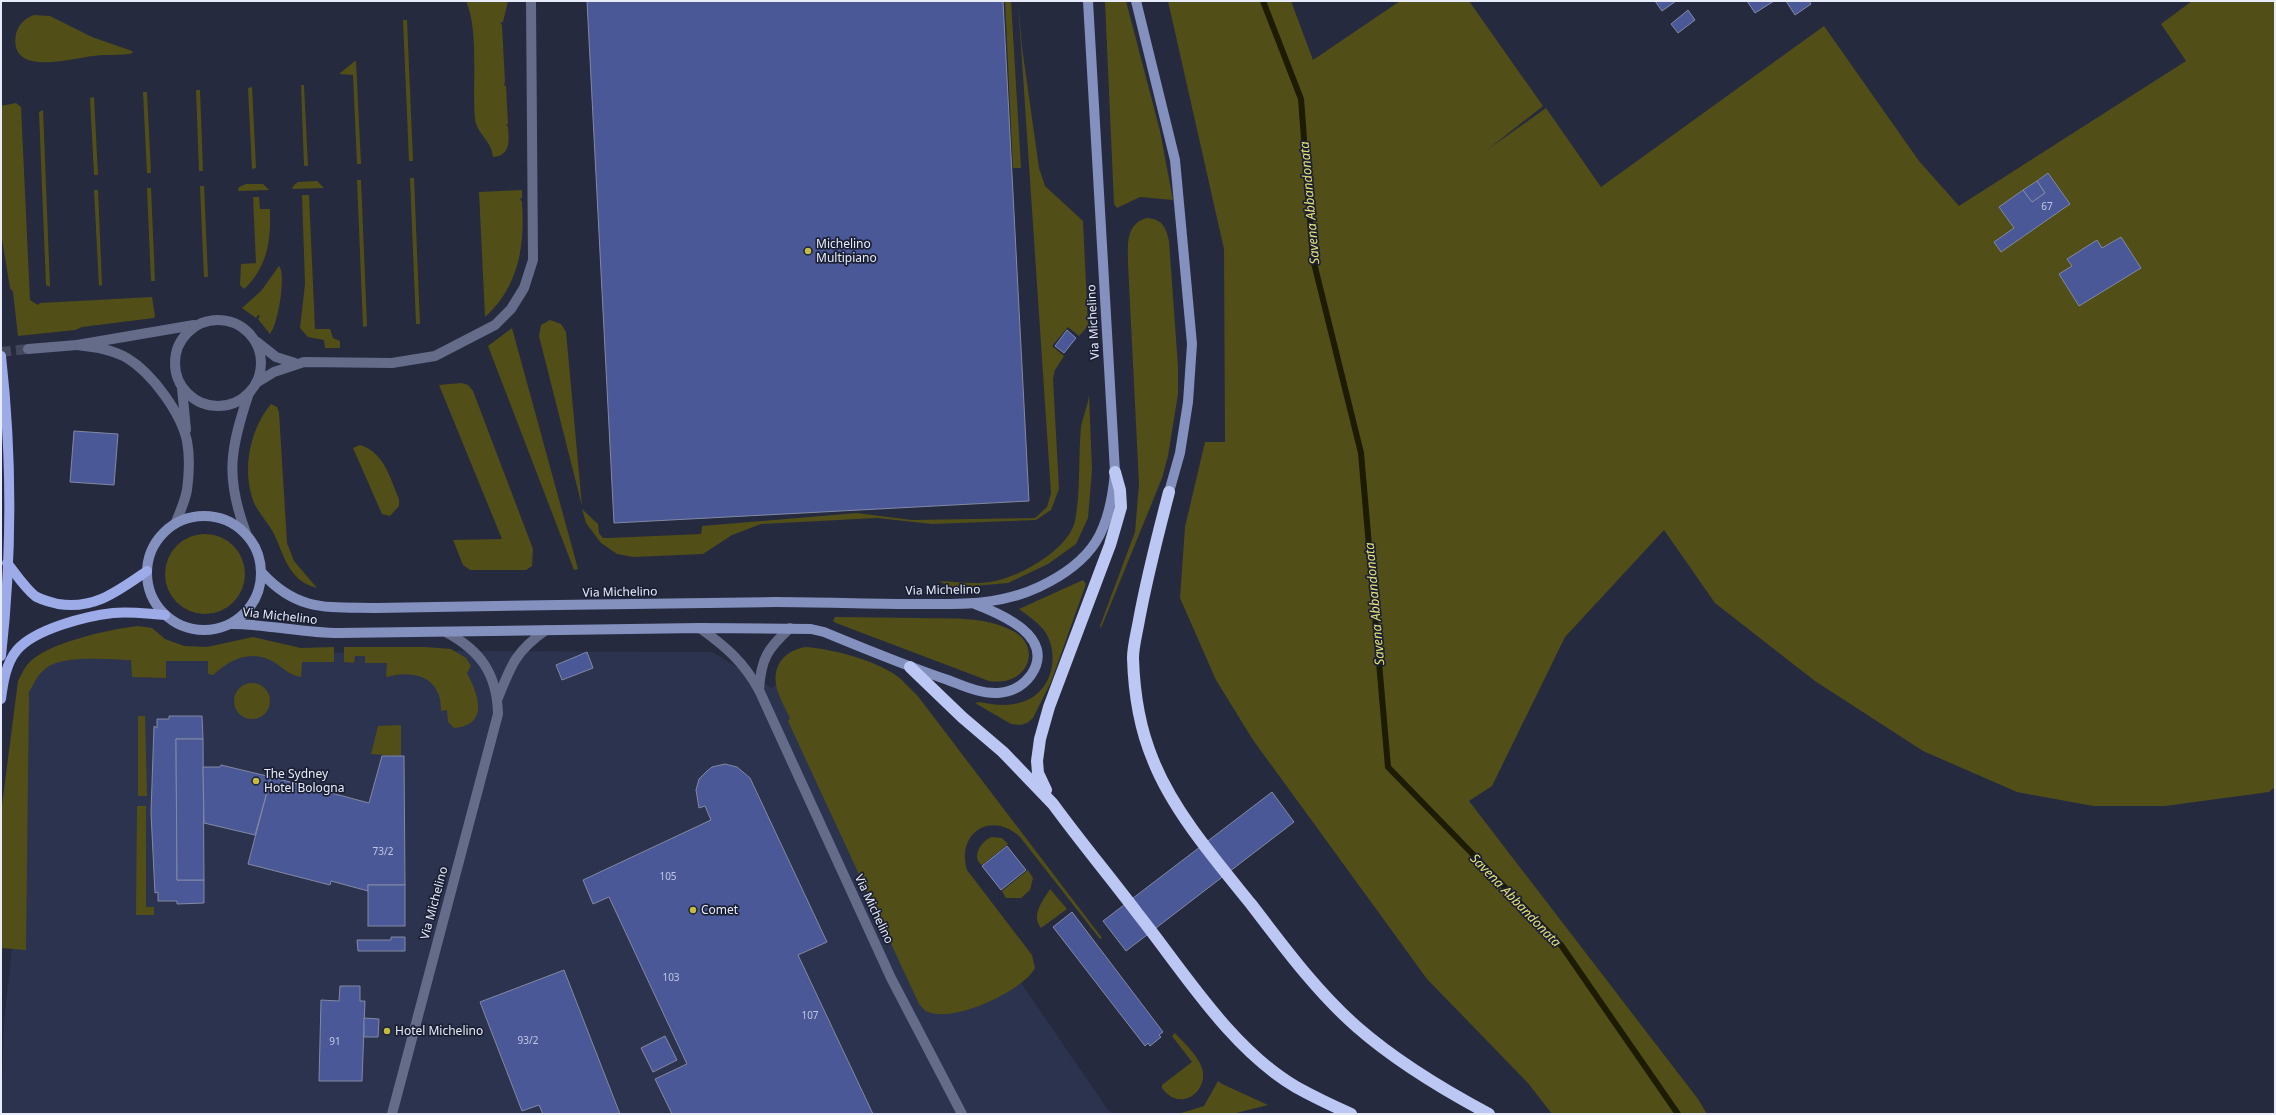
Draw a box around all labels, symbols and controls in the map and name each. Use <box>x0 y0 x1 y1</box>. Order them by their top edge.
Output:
water label: Savena Abbandonata <box>1295 140 1323 265</box>
house number: 67 <box>2041 199 2053 213</box>
place label: Michelino Multipiano <box>816 235 877 266</box>
marker: Michelino Multipiano <box>803 246 813 256</box>
street label: Via Michelino <box>1082 284 1103 360</box>
water label: Savena Abbandonata <box>1360 541 1388 666</box>
street label: Via Michelino <box>905 580 981 599</box>
street label: Via Michelino <box>582 582 658 601</box>
street label: Via Michelino <box>242 603 318 628</box>
place label: The Sydney Hotel Bologna <box>264 765 344 796</box>
marker: The Sydney Hotel Bologna <box>251 776 261 786</box>
house number: 73/2 <box>373 844 394 858</box>
water label: Savena Abbandonata <box>1467 849 1566 951</box>
street label: Via Michelino <box>416 864 451 941</box>
house number: 105 <box>659 869 677 883</box>
street label: Via Michelino <box>851 871 898 946</box>
place label: Comet <box>701 901 739 918</box>
marker: Comet <box>688 905 698 915</box>
house number: 103 <box>662 970 680 984</box>
house number: 107 <box>801 1008 819 1022</box>
place label: Hotel Michelino <box>395 1022 483 1039</box>
marker: Hotel Michelino <box>382 1026 392 1036</box>
house number: 93/2 <box>518 1033 539 1047</box>
house number: 91 <box>329 1034 341 1048</box>

